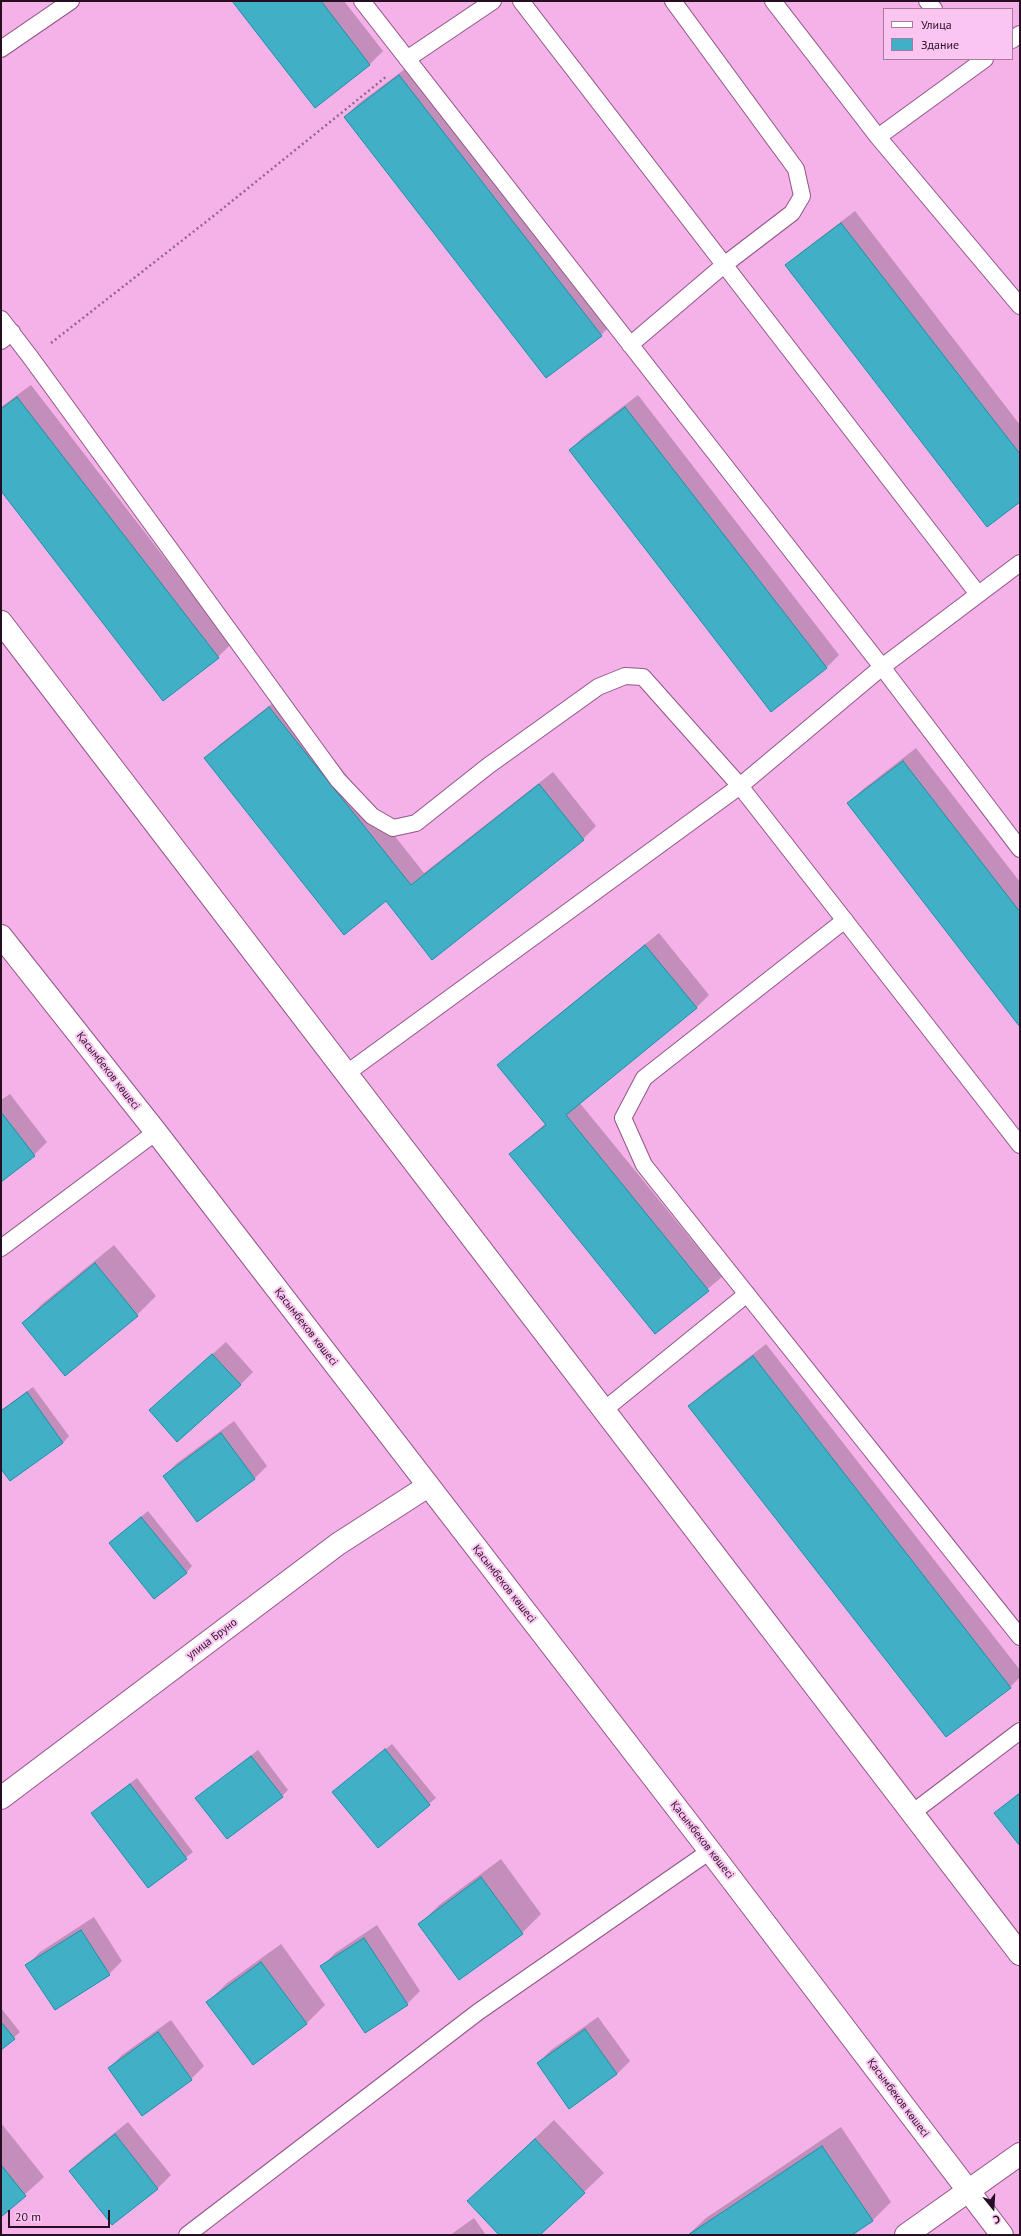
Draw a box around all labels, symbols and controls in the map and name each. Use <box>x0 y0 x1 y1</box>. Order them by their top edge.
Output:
legend <box>883 8 1013 60</box>
text: Улица <box>921 17 952 32</box>
text: Здание <box>921 37 959 52</box>
street label: Қасымбеков көшесі <box>74 1030 142 1112</box>
street label: Қасымбеков көшесі <box>272 1286 340 1368</box>
street label: Қасымбеков көшесі <box>470 1543 538 1625</box>
street label: улица Бруно <box>184 1616 240 1662</box>
street label: Қасымбеков көшесі <box>668 1799 736 1881</box>
street label: Қасымбеков көшесі <box>864 2056 932 2140</box>
north arrow <box>973 2188 1013 2228</box>
scale bar <box>10 2202 112 2228</box>
text: 20 m <box>15 2209 41 2224</box>
text: С <box>992 2212 1002 2227</box>

